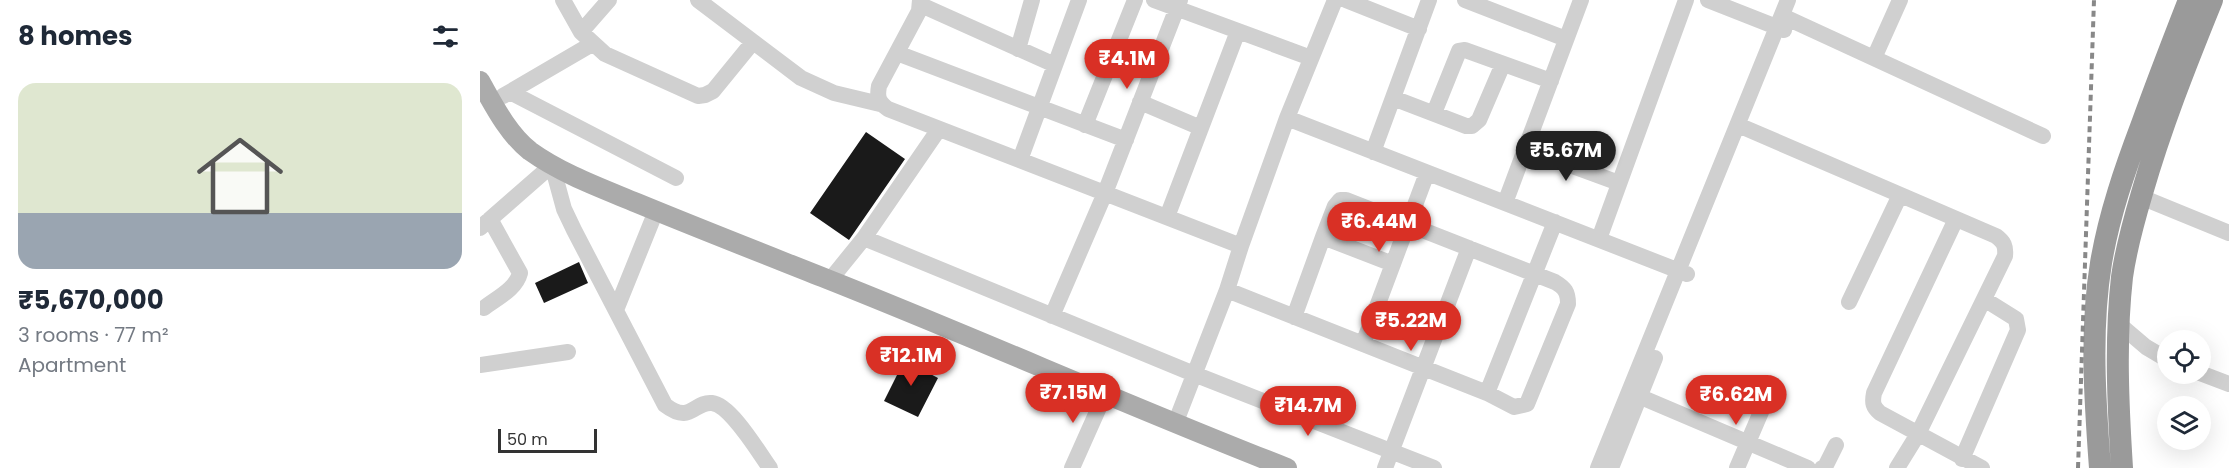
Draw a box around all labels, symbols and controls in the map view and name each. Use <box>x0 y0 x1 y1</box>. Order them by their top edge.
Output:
text: 8 homes <box>18 18 133 54</box>
icon: filters <box>429 20 462 53</box>
pin: ₹4.1M <box>1085 39 1169 90</box>
text: ₹4.1M <box>1098 44 1156 72</box>
icon: home <box>186 122 294 230</box>
pin: ₹5.67M <box>1517 131 1615 182</box>
text: ₹5.67M <box>1530 136 1602 164</box>
pin: ₹6.44M <box>1330 202 1428 253</box>
text: ₹6.44M <box>1341 207 1417 235</box>
text: ₹5,670,000 <box>18 282 164 318</box>
pin: ₹5.22M <box>1362 301 1460 352</box>
text: ₹5.22M <box>1375 306 1447 334</box>
text: 3 rooms · 77 m² <box>18 321 169 349</box>
map controls <box>2157 330 2211 450</box>
button: locate <box>2157 330 2211 384</box>
pin: ₹12.1M <box>862 336 960 387</box>
text: ₹12.1M <box>880 341 942 369</box>
text: Apartment <box>18 351 126 379</box>
pin: ₹7.15M <box>1024 373 1122 424</box>
pin: ₹6.62M <box>1687 375 1785 426</box>
text: ₹7.15M <box>1039 378 1107 406</box>
text: ₹6.62M <box>1700 380 1772 408</box>
pin: ₹14.7M <box>1259 386 1357 437</box>
text: ₹14.7M <box>1274 391 1342 419</box>
button: layers <box>2157 396 2211 450</box>
scale bar <box>498 426 597 454</box>
text: 50 m <box>507 428 548 451</box>

